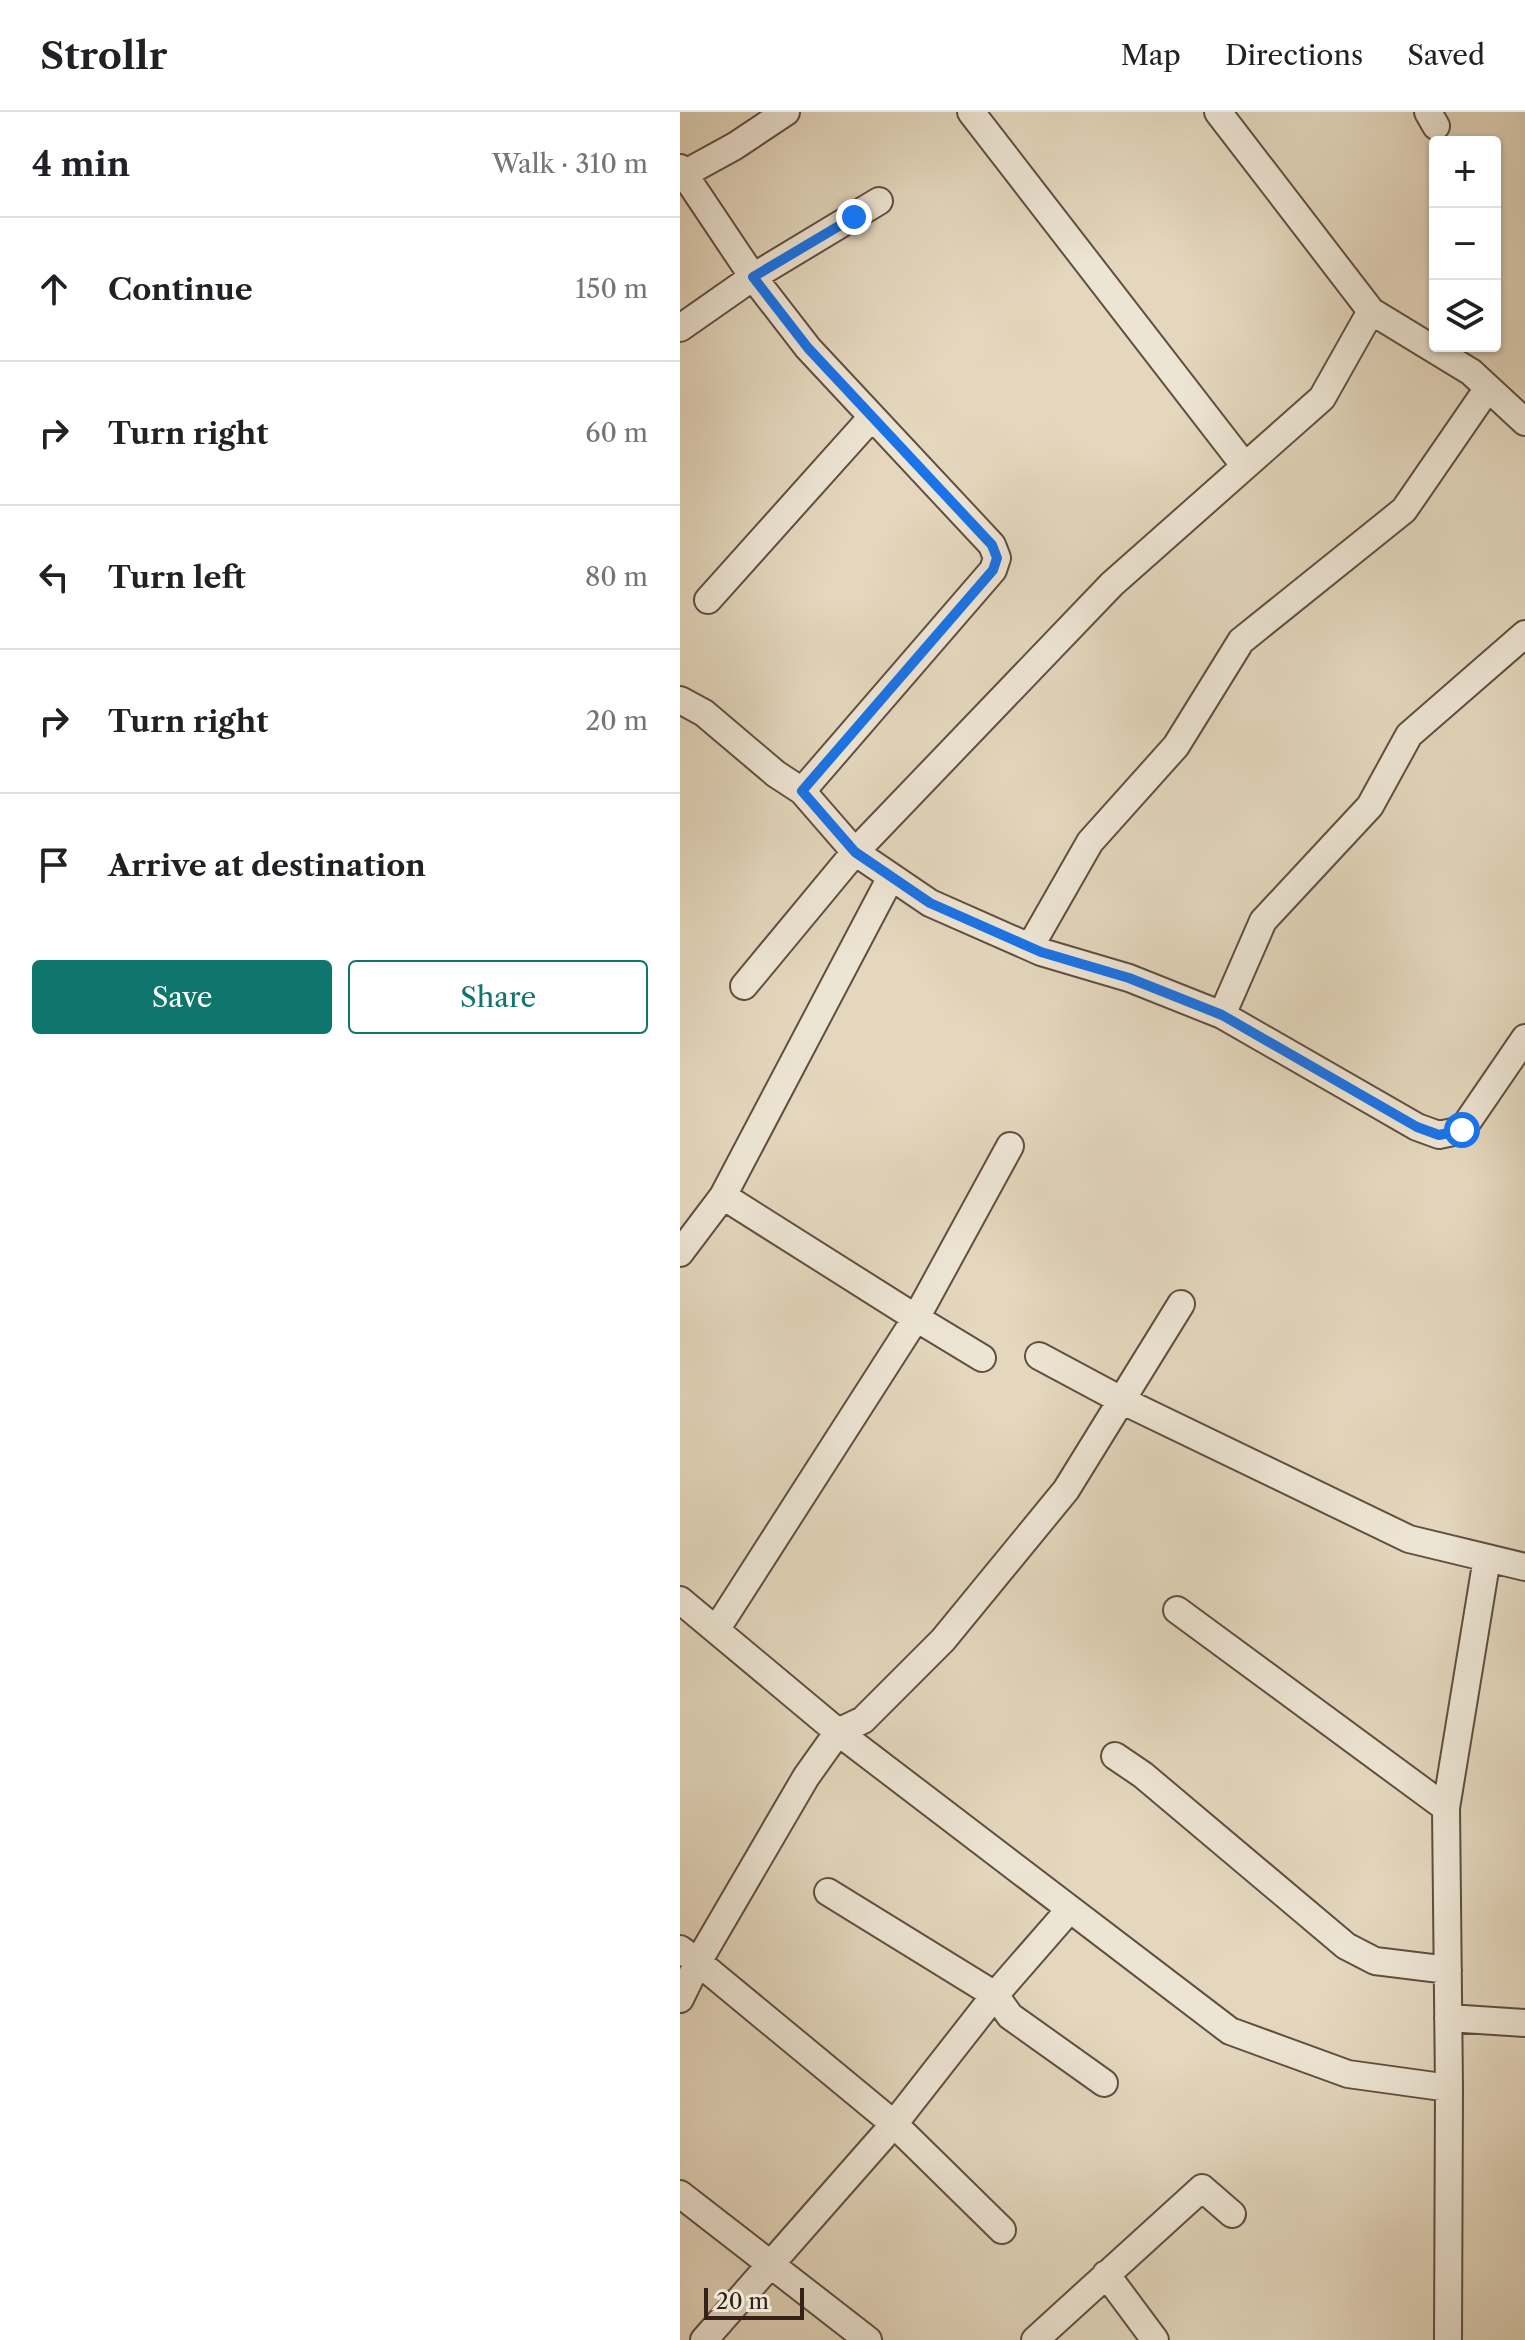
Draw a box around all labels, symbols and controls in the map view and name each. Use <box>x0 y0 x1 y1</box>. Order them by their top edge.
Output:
text: Strollr <box>40 32 167 79</box>
text: Map <box>1121 38 1181 72</box>
text: Directions <box>1225 38 1363 72</box>
text: Saved <box>1407 38 1485 72</box>
map controls <box>1429 136 1501 352</box>
button: + <box>1429 136 1501 208</box>
text: 4 min <box>32 143 130 185</box>
text: Walk · 310 m <box>492 148 648 180</box>
route end <box>836 199 872 235</box>
button: − <box>1429 208 1501 280</box>
icon: ahead <box>32 267 76 311</box>
text: Continue <box>108 271 253 308</box>
text: 150 m <box>575 273 648 305</box>
button: layers <box>1429 280 1501 352</box>
icon: right <box>32 411 76 455</box>
text: Turn right <box>108 415 268 452</box>
text: 60 m <box>585 417 648 449</box>
icon: left <box>32 555 76 599</box>
text: Turn left <box>108 559 245 596</box>
text: 80 m <box>585 561 648 593</box>
icon: right <box>32 699 76 743</box>
text: Turn right <box>108 703 268 740</box>
text: 20 m <box>585 705 648 737</box>
icon: arrive <box>32 843 76 887</box>
text: Arrive at destination <box>108 847 426 884</box>
button: Save <box>32 960 332 1034</box>
button: Share <box>348 960 648 1034</box>
route start <box>1444 1112 1480 1148</box>
scale bar <box>704 2284 804 2320</box>
text: 20 m <box>716 2288 769 2315</box>

